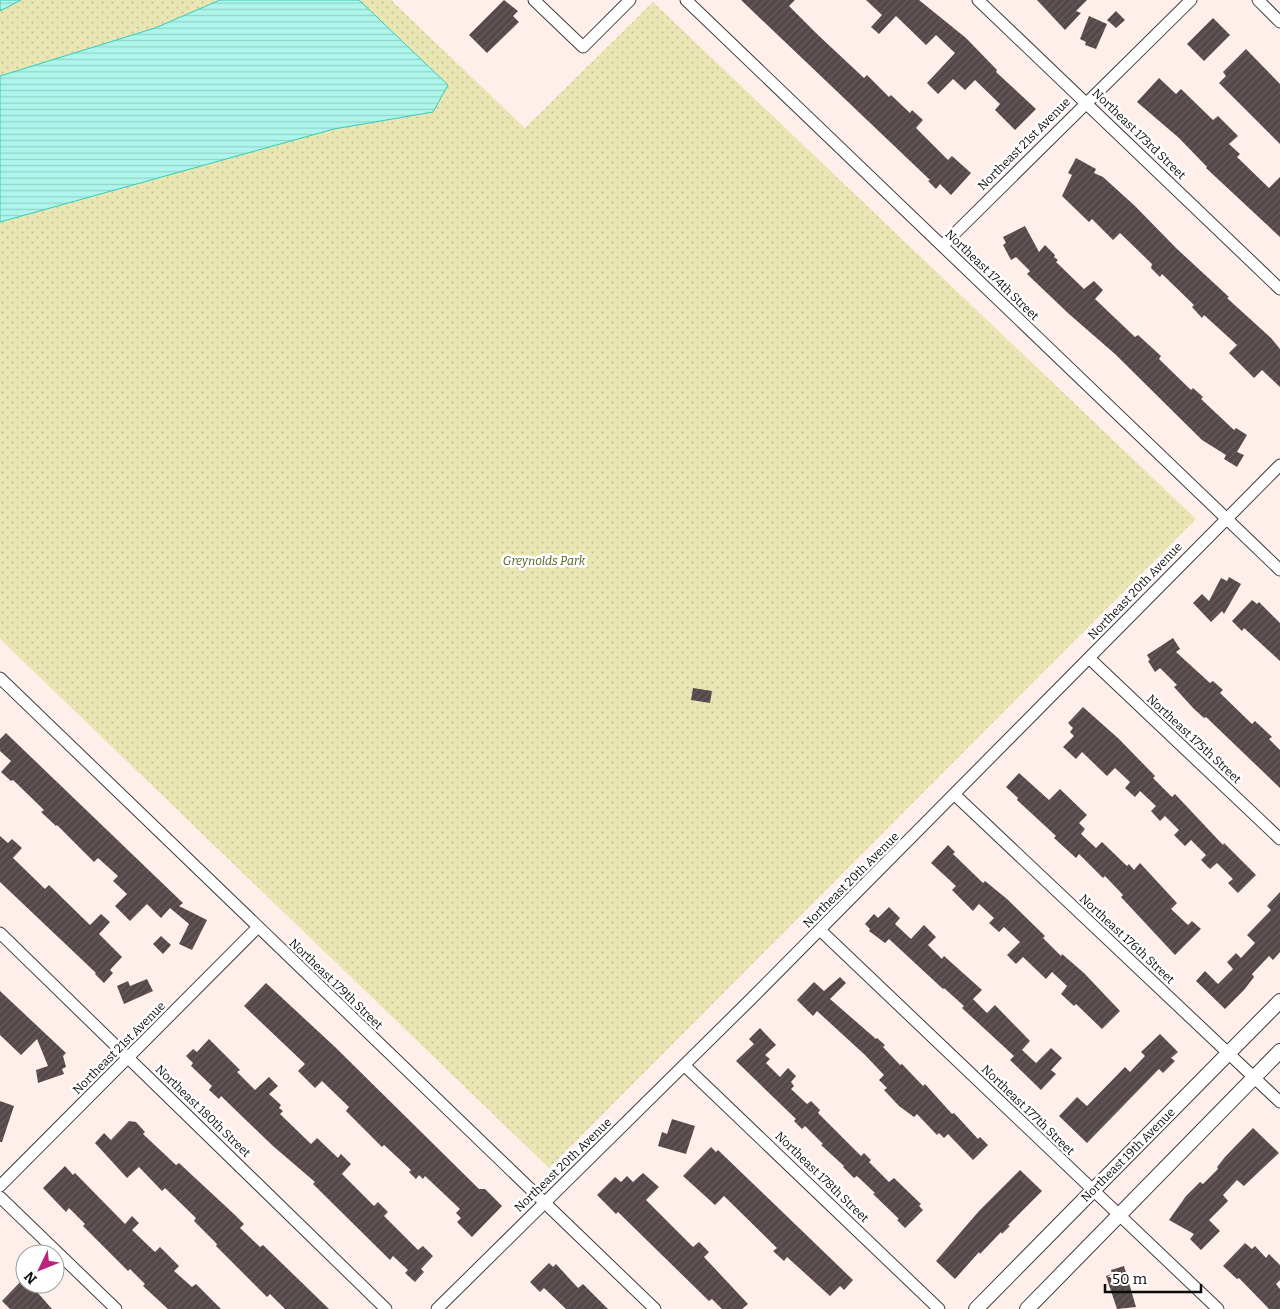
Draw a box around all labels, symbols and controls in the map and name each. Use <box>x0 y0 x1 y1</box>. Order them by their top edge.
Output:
street label: Northeast 173rd Street <box>1089 86 1189 183</box>
street label: Northeast 21st Avenue <box>975 95 1073 193</box>
street label: Northeast 174th Street <box>942 227 1042 324</box>
street label: Northeast 20th Avenue <box>1085 540 1185 642</box>
park label: Greynolds Park <box>503 554 586 568</box>
street label: Northeast 175th Street <box>1144 692 1245 787</box>
street label: Northeast 20th Avenue <box>800 829 902 931</box>
street label: Northeast 176th Street <box>1077 891 1178 987</box>
street label: Northeast 179th Street <box>286 936 386 1033</box>
street label: Northeast 21st Avenue <box>70 999 168 1097</box>
street label: Northeast 180th Street <box>153 1062 254 1160</box>
street label: Northeast 177th Street <box>979 1062 1078 1158</box>
street label: Northeast 19th Avenue <box>1078 1105 1178 1205</box>
street label: Northeast 20th Avenue <box>512 1115 614 1215</box>
street label: Northeast 178th Street <box>772 1129 872 1226</box>
north arrow <box>15 1244 65 1294</box>
scale bar <box>1105 1262 1201 1294</box>
text: N <box>21 1268 41 1287</box>
text: 50 m <box>1112 1270 1148 1288</box>

